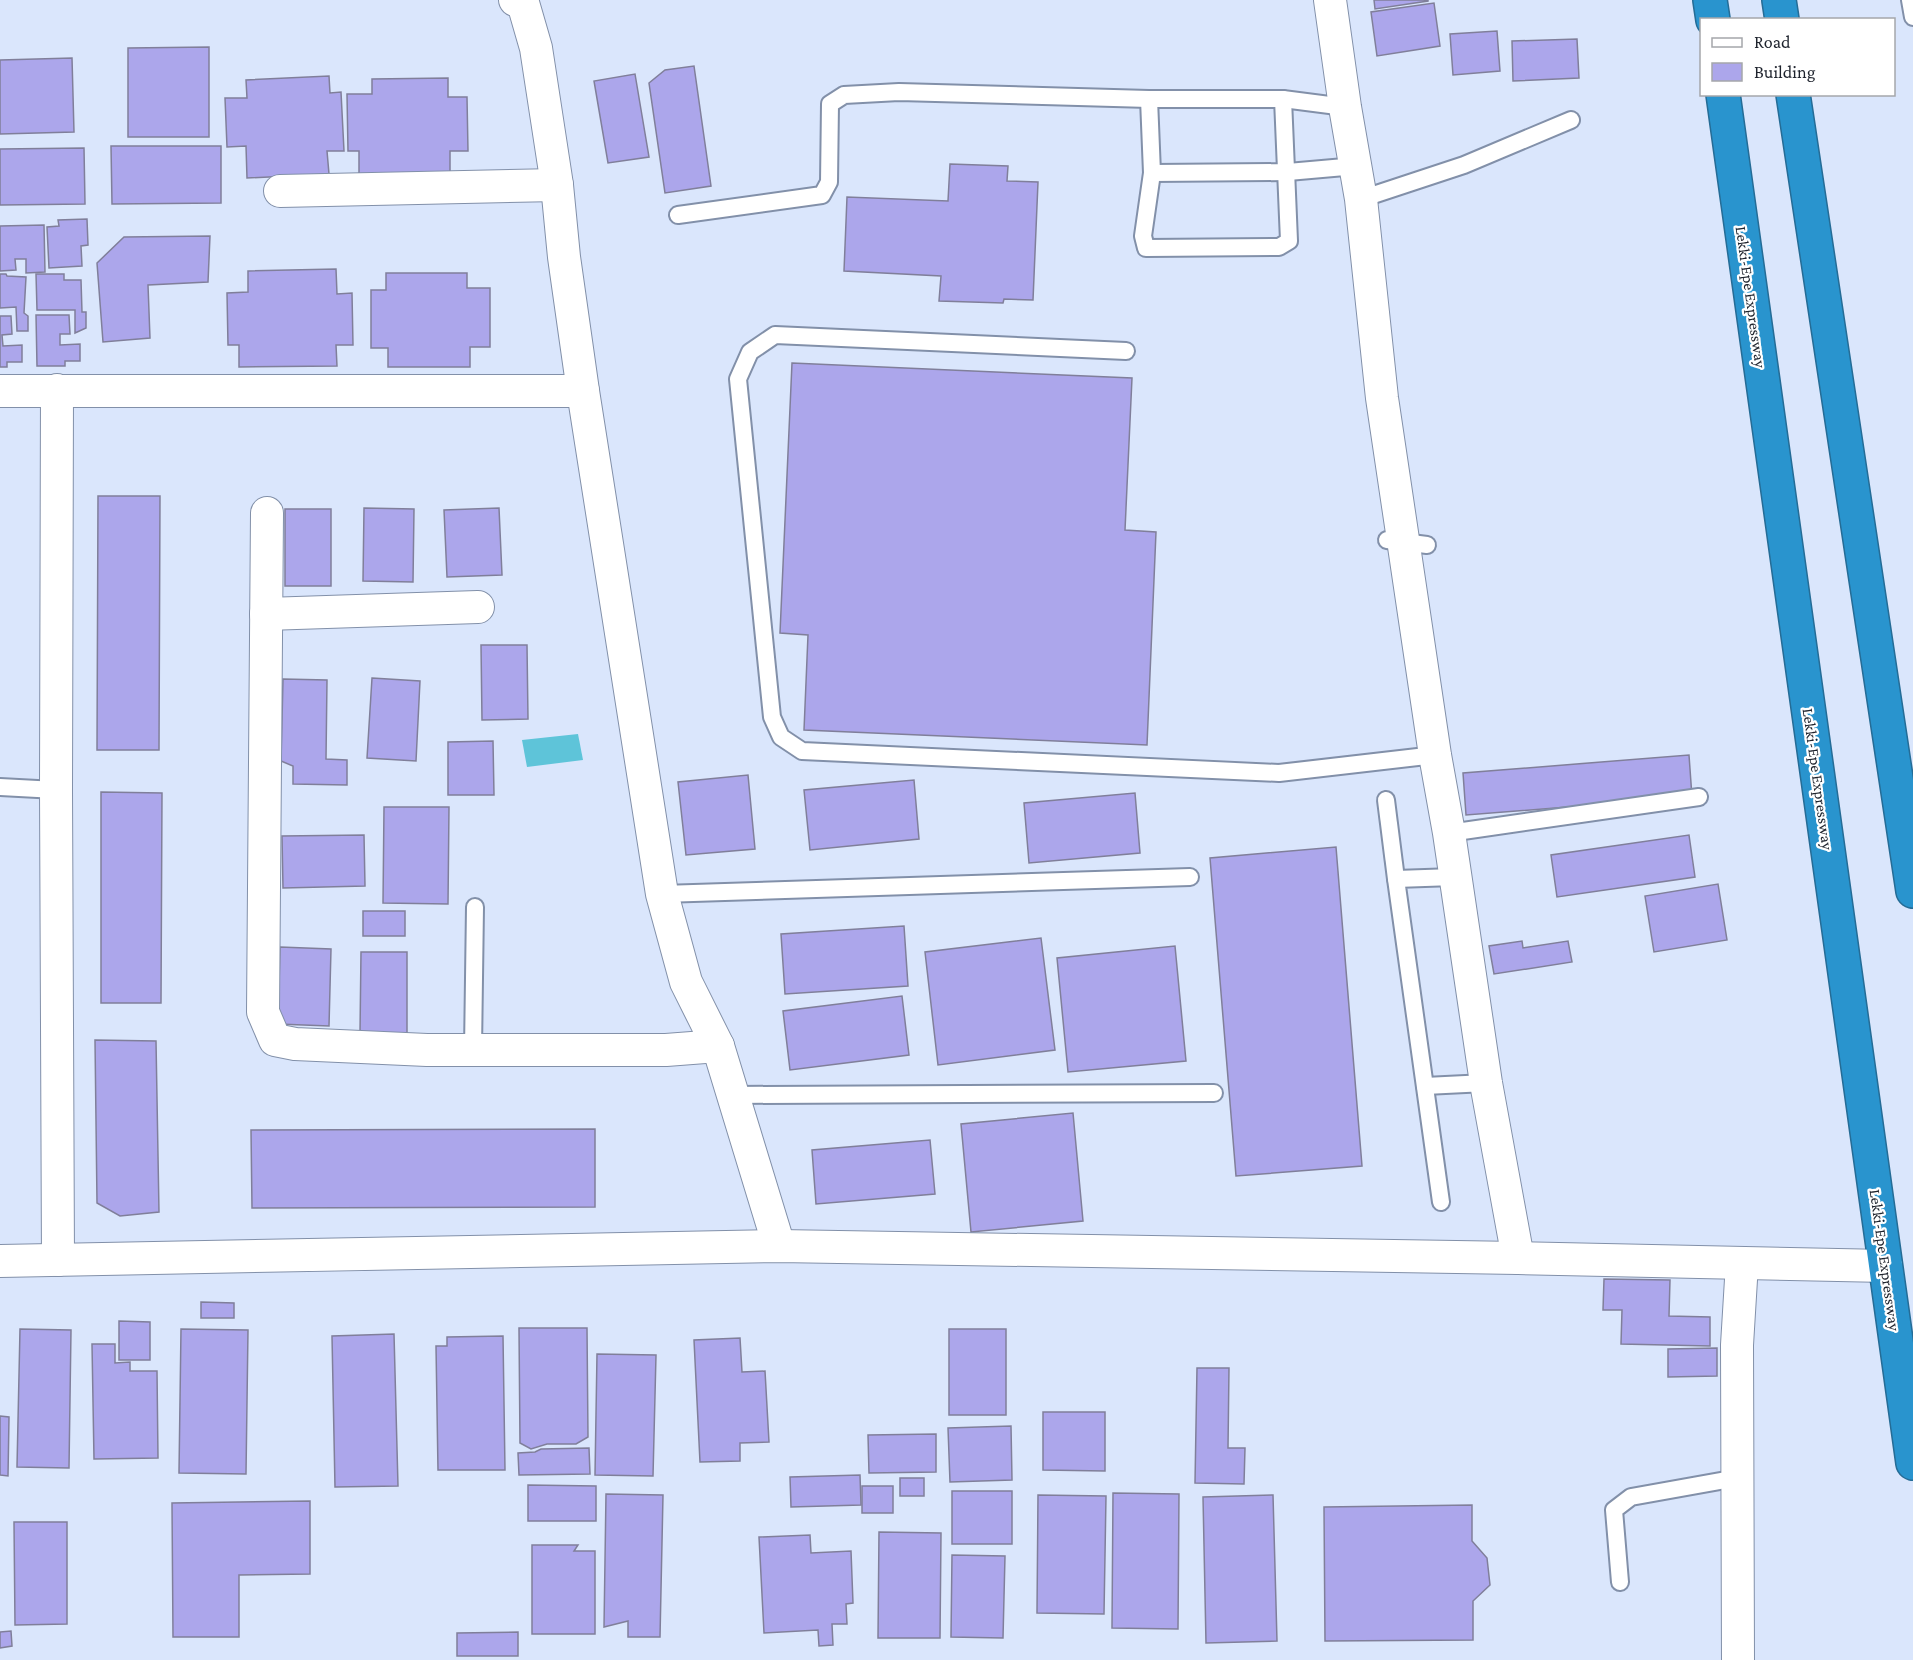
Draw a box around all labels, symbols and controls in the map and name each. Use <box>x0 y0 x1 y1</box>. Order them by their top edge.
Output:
legend <box>1700 18 1895 96</box>
text: Road <box>1754 32 1791 52</box>
text: Building <box>1754 62 1816 82</box>
street label: Lekki-Epe Expressway <box>1732 225 1769 370</box>
street label: Lekki-Epe Expressway <box>1799 707 1836 852</box>
street label: Lekki-Epe Expressway <box>1866 1188 1903 1333</box>

